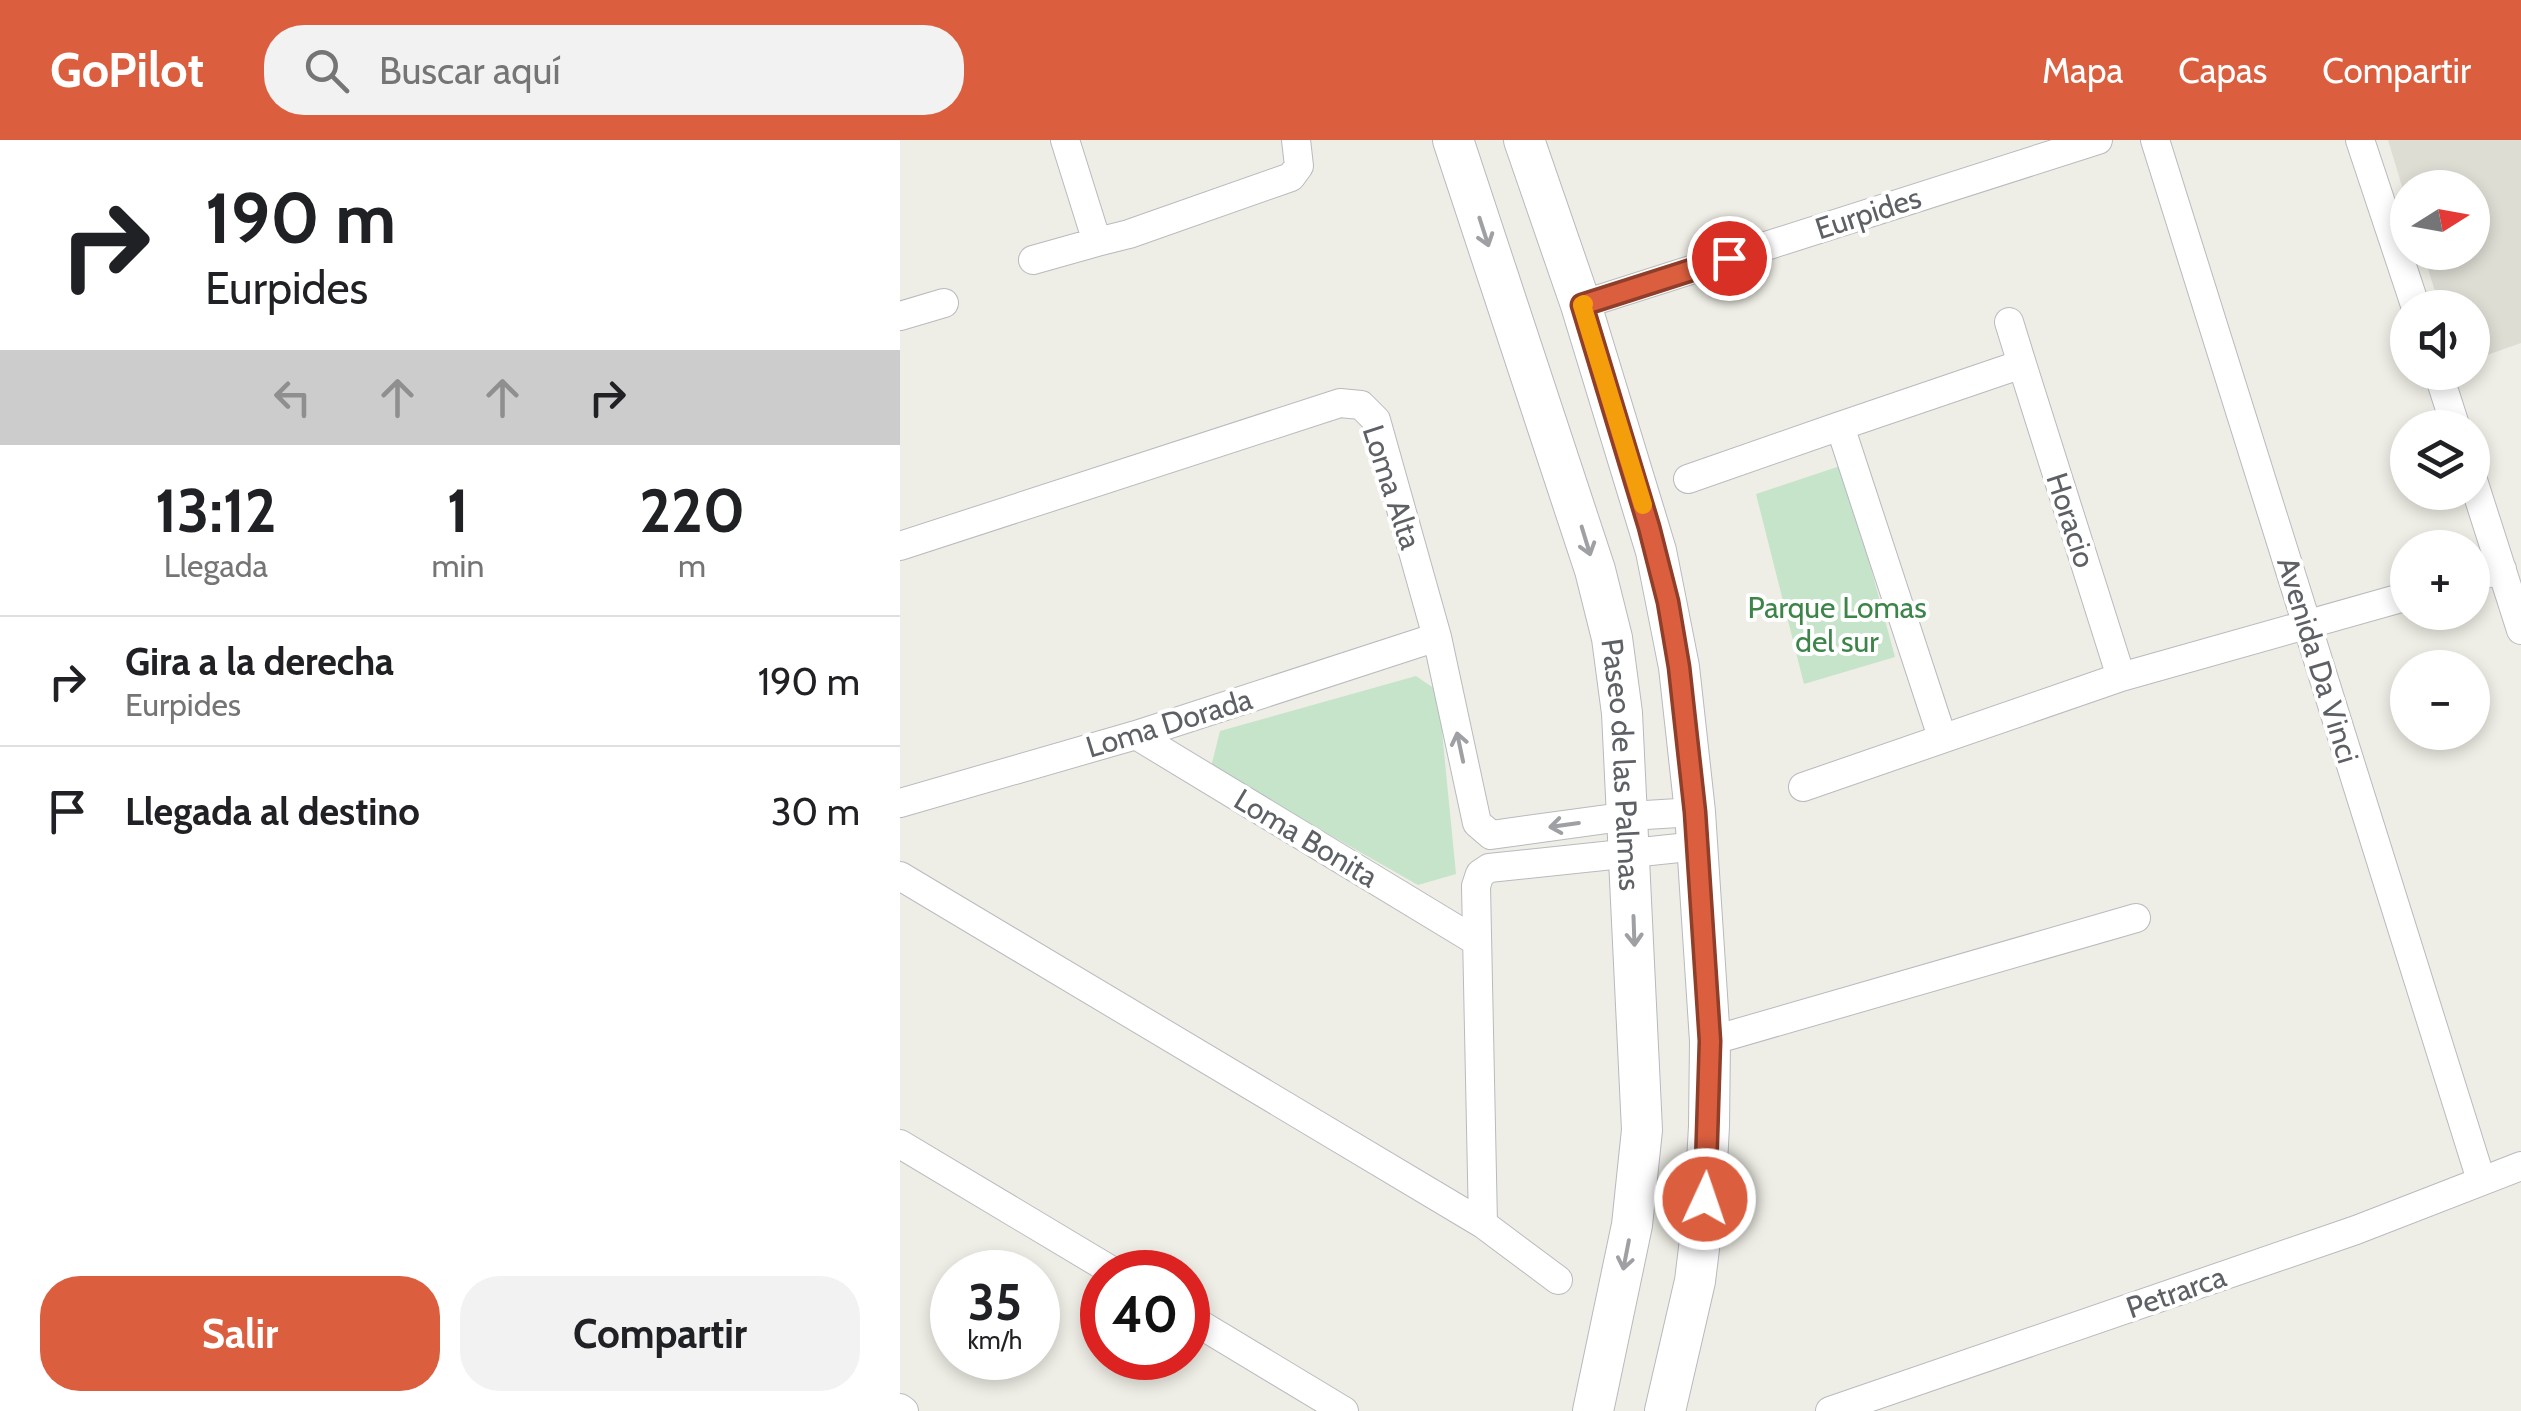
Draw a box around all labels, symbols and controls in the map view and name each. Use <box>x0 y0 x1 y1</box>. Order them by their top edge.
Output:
search box <box>264 25 964 115</box>
text: GoPilot <box>50 41 204 99</box>
icon: search <box>299 43 354 98</box>
text: Buscar aquí <box>379 47 560 94</box>
text: Mapa <box>2042 49 2123 92</box>
text: Capas <box>2178 49 2267 92</box>
text: Compartir <box>2322 49 2471 92</box>
north arrow <box>2390 170 2490 270</box>
map controls <box>2390 170 2490 750</box>
text: 190 m <box>205 175 396 261</box>
street label: Eurpides <box>1811 179 1925 247</box>
icon: right <box>40 180 170 310</box>
one-way arrow <box>1476 216 1494 248</box>
pin <box>1687 216 1772 301</box>
icon: arrive <box>1702 231 1757 286</box>
text: Eurpides <box>205 261 368 315</box>
button: sound <box>2390 290 2490 390</box>
icon: left <box>265 370 320 425</box>
icon: ahead <box>370 370 425 425</box>
icon: ahead <box>475 370 530 425</box>
icon: right <box>580 370 635 425</box>
button: layers <box>2390 410 2490 510</box>
street label: Loma Alta <box>1355 420 1430 554</box>
street label: Horacio <box>2038 468 2104 572</box>
text: 13:12 <box>155 474 277 547</box>
text: 1 <box>447 474 469 547</box>
text: 220 <box>639 474 745 547</box>
one-way arrow <box>1579 525 1597 556</box>
button: + <box>2390 530 2490 630</box>
text: Llegada <box>164 546 268 585</box>
text: min <box>432 546 484 585</box>
text: m <box>678 546 706 585</box>
street label: Avenida Da Vinci <box>2269 552 2367 768</box>
park label: Parque Lomas del sur <box>1747 589 1927 660</box>
street label: Paseo de las Palmas <box>1594 636 1649 892</box>
text: Gira a la derecha <box>125 638 394 685</box>
button: − <box>2390 650 2490 750</box>
icon: right <box>40 654 95 709</box>
text: 190 m <box>758 658 860 705</box>
street label: Loma Dorada <box>1082 680 1257 766</box>
text: Eurpides <box>125 685 241 724</box>
one-way arrow <box>1450 732 1469 764</box>
street label: Loma Bonita <box>1228 781 1385 896</box>
icon: arrive <box>40 784 95 839</box>
text: Llegada al destino <box>125 788 420 835</box>
text: 30 m <box>771 788 860 835</box>
one-way arrow <box>1548 817 1580 835</box>
one-way arrow <box>1625 915 1644 947</box>
position arrow <box>1653 1147 1757 1251</box>
one-way arrow <box>1616 1238 1635 1270</box>
speed limit sign: 40 <box>1080 1250 1210 1380</box>
street label: Petrarca <box>2121 1258 2231 1326</box>
text: 35 <box>968 1272 1022 1333</box>
button: Salir <box>40 1276 440 1391</box>
button: Compartir <box>460 1276 860 1391</box>
text: km/h <box>968 1325 1022 1355</box>

